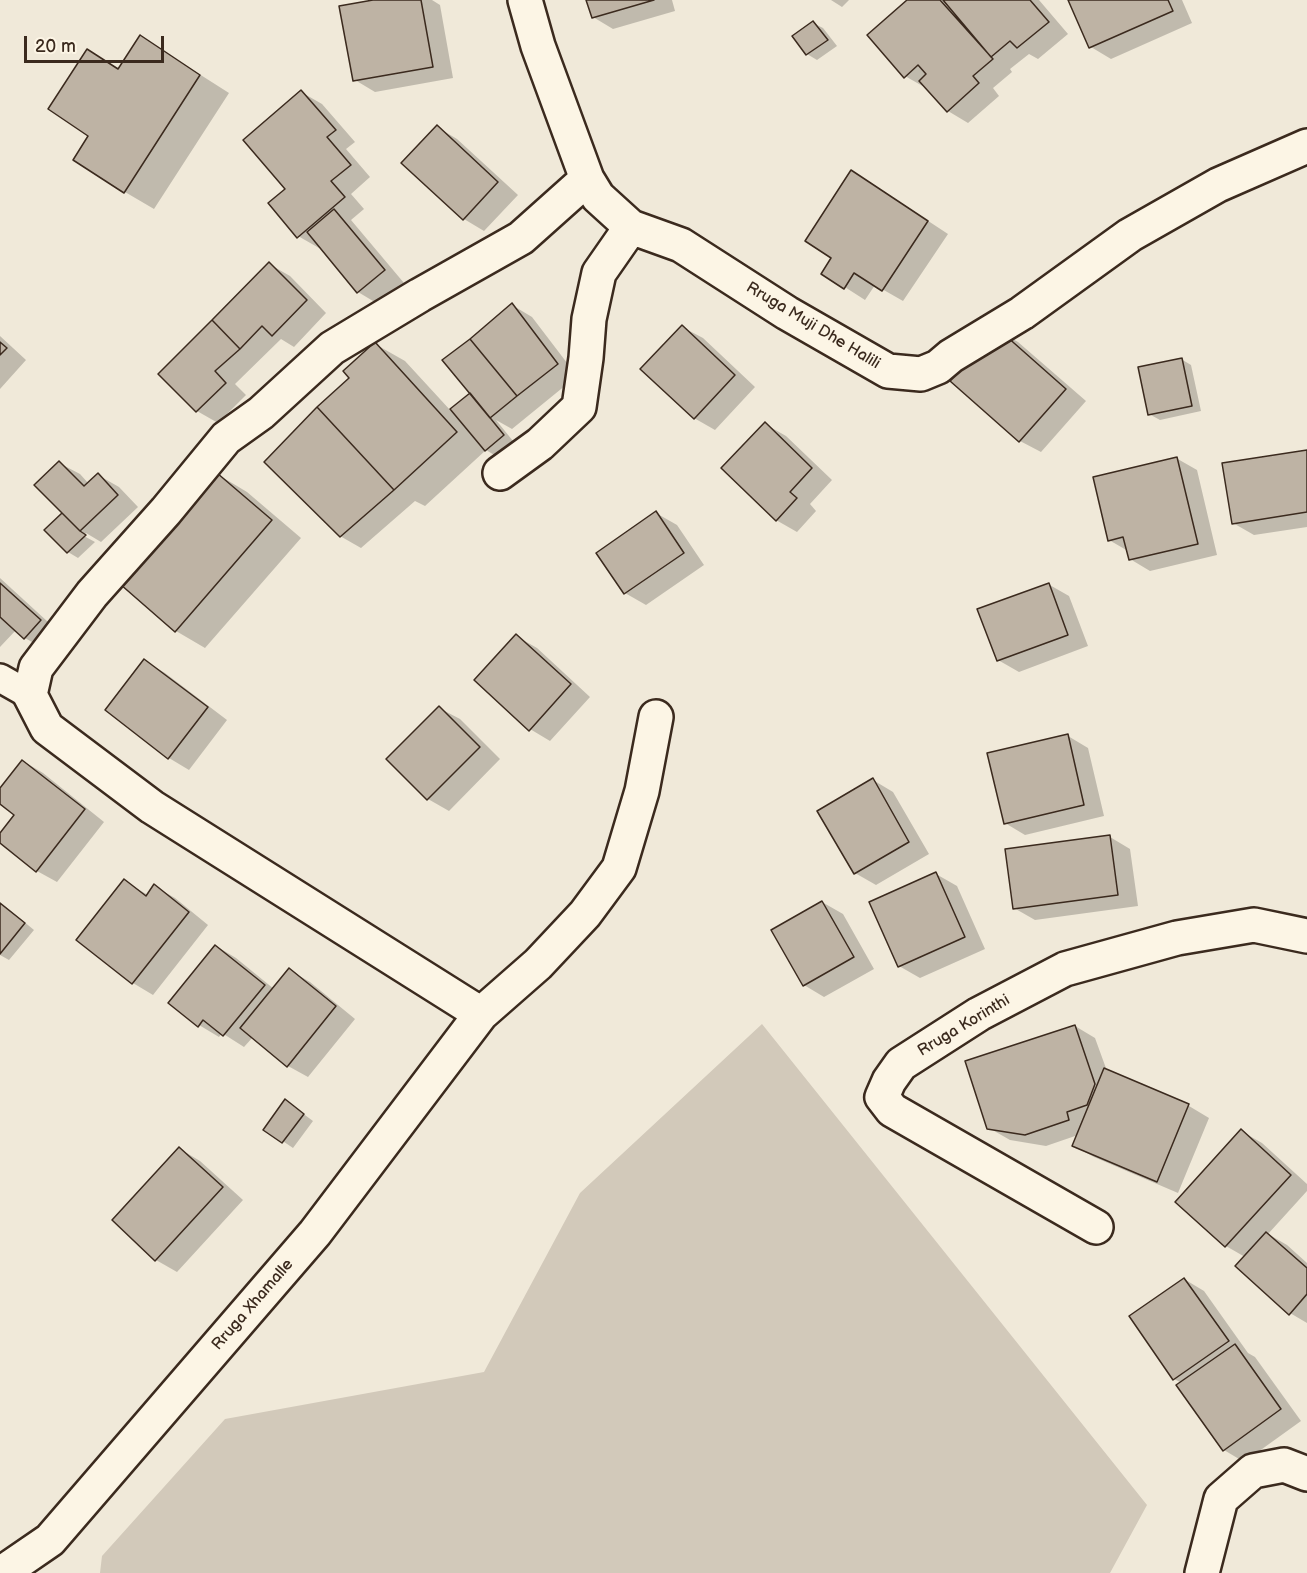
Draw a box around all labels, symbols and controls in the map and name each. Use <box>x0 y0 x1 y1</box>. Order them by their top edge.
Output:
scale bar <box>27 24 166 62</box>
text: 20 m <box>35 36 76 57</box>
street label: Rruga Muji Dhe Halili <box>742 278 884 374</box>
street label: Rruga Korinthi <box>914 991 1014 1061</box>
street label: Rruga Xhamalle <box>208 1256 298 1354</box>

